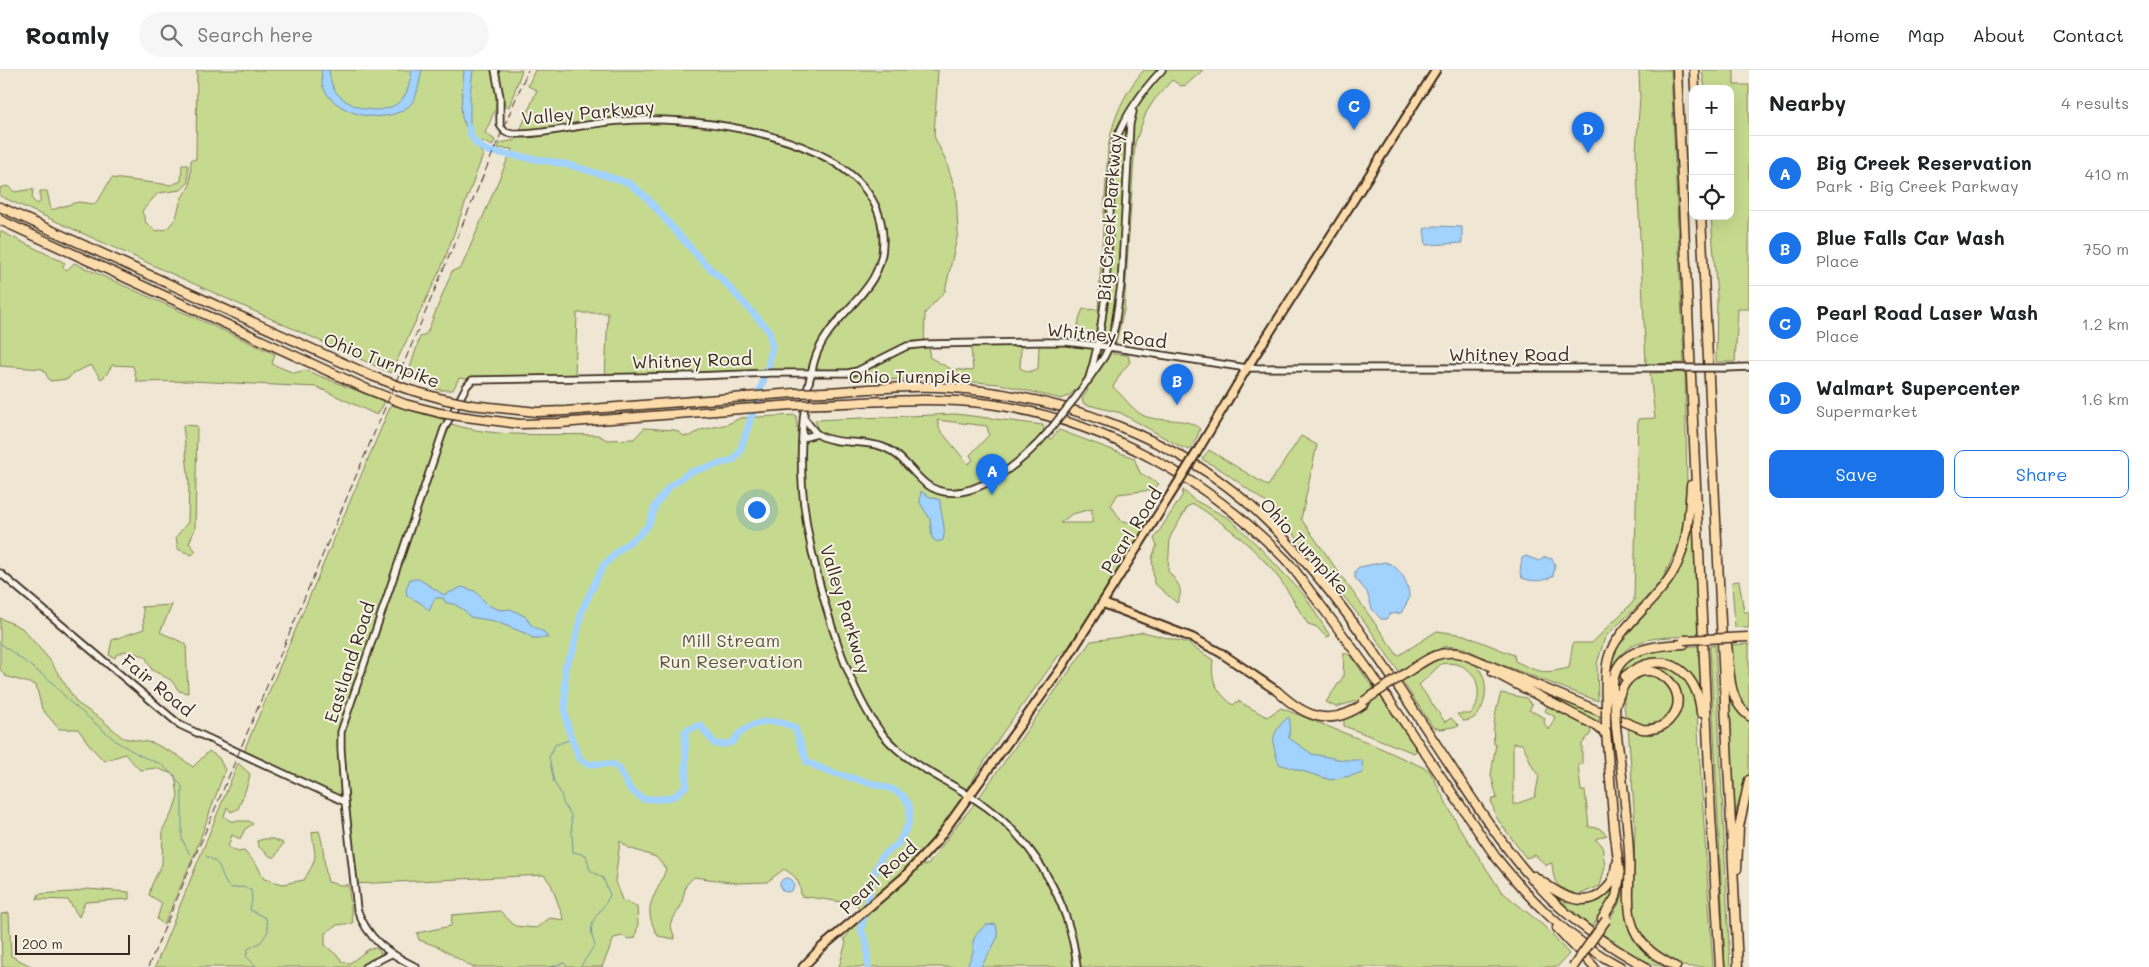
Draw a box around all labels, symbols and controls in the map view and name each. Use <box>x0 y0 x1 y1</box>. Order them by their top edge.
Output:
search box <box>139 12 489 57</box>
text: Roamly <box>25 19 109 50</box>
icon: search <box>157 21 185 49</box>
text: Search here <box>197 22 313 47</box>
text: Home <box>1831 23 1880 47</box>
text: Map <box>1908 23 1944 47</box>
text: About <box>1972 23 2025 47</box>
text: Contact <box>2053 23 2124 47</box>
map controls <box>1689 85 1734 220</box>
button: + <box>1689 85 1734 130</box>
pin: C <box>1338 89 1370 130</box>
text: Nearby <box>1769 89 1846 116</box>
text: 4 results <box>2061 92 2129 113</box>
street label: Valley Parkway <box>520 94 656 130</box>
pin: D <box>1572 112 1604 153</box>
button: − <box>1689 130 1734 175</box>
street label: Big Creek Parkway <box>1091 132 1127 302</box>
text: Big Creek Reservation <box>1816 150 2032 175</box>
text: A <box>1779 163 1791 184</box>
text: 410 m <box>2085 163 2129 184</box>
button: locate <box>1689 175 1734 220</box>
text: Park · Big Creek Parkway <box>1816 175 2019 196</box>
text: Blue Falls Car Wash <box>1816 225 2004 250</box>
text: B <box>1780 238 1790 259</box>
text: 750 m <box>2083 238 2129 259</box>
text: Place <box>1816 250 1859 271</box>
text: Pearl Road Laser Wash <box>1816 300 2038 325</box>
text: C <box>1779 313 1791 334</box>
text: 1.2 km <box>2082 313 2129 334</box>
street label: Whitney Road <box>1046 317 1168 353</box>
text: Place <box>1816 325 1859 346</box>
street label: Ohio Turnpike <box>320 327 444 393</box>
street label: Whitney Road <box>1449 342 1569 366</box>
street label: Whitney Road <box>631 346 753 374</box>
street label: Ohio Turnpike <box>849 364 971 388</box>
pin: B <box>1161 364 1193 405</box>
text: Walmart Supercenter <box>1816 375 2020 400</box>
text: D <box>1779 388 1791 409</box>
text: 1.6 km <box>2081 388 2129 409</box>
text: Supermarket <box>1816 400 1918 421</box>
button: Save <box>1769 450 1944 498</box>
button: Share <box>1954 450 2129 498</box>
pin: A <box>976 454 1008 495</box>
street label: Pearl Road <box>1095 482 1167 578</box>
street label: Ohio Turnpike <box>1255 492 1355 600</box>
your location <box>744 497 770 523</box>
street label: Valley Parkway <box>815 542 877 676</box>
street label: Eastland Road <box>318 598 380 726</box>
park label: Mill Stream Run Reservation <box>659 628 803 673</box>
street label: Fair Road <box>117 648 199 722</box>
street label: Pearl Road <box>834 835 922 919</box>
scale bar <box>15 932 130 955</box>
text: 200 m <box>22 934 63 953</box>

